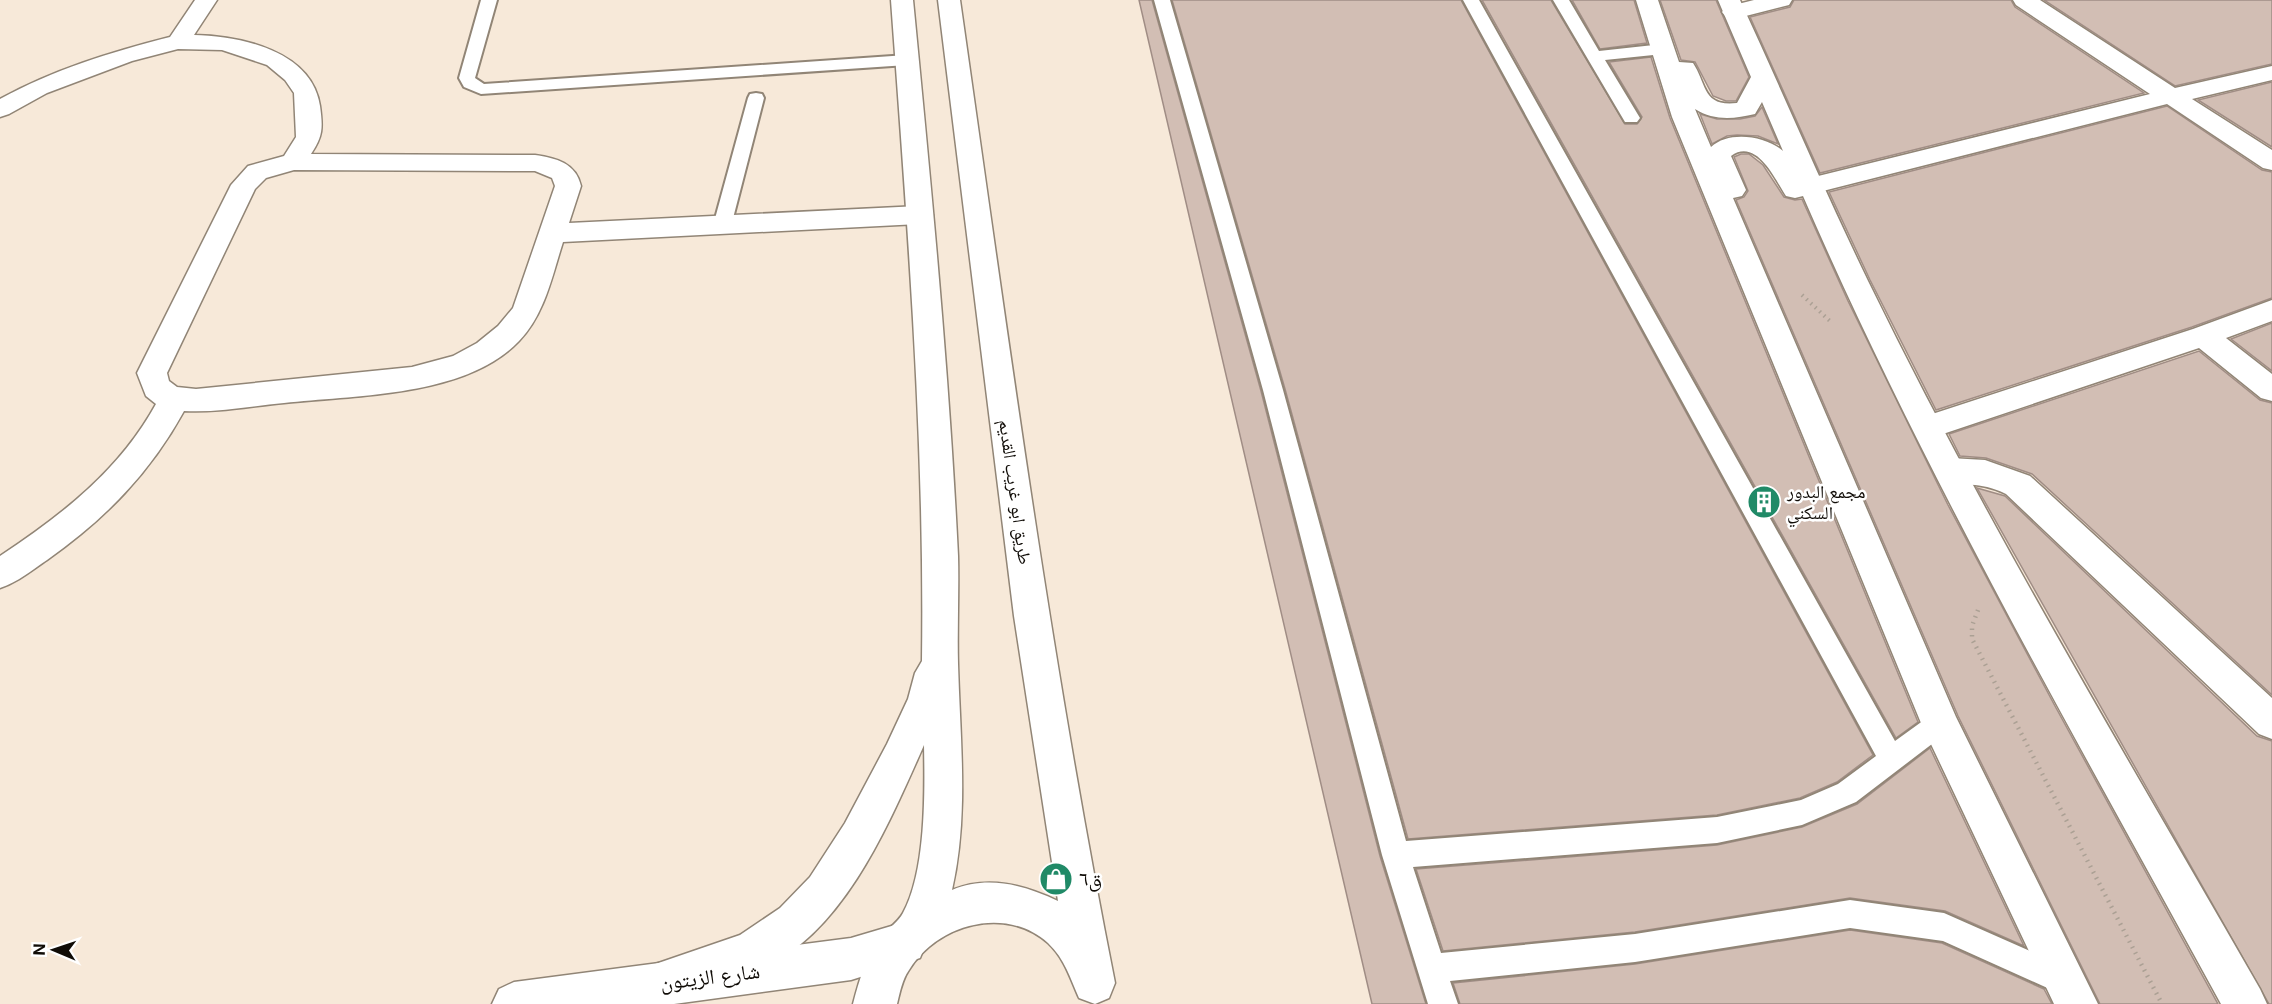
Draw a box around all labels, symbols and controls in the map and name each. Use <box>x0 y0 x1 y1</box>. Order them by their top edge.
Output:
street label: طريق ابو غريب القديم <box>993 418 1036 566</box>
place label: مجمع البدور السكني <box>1786 481 1866 528</box>
building icon: مجمع البدور السكني <box>1746 484 1782 520</box>
shop icon: ق٦ <box>1038 861 1074 897</box>
place label: ق٦ <box>1079 866 1102 892</box>
north arrow <box>24 920 84 980</box>
text: N <box>29 943 49 956</box>
street label: شارع الزيتون <box>658 958 762 996</box>

